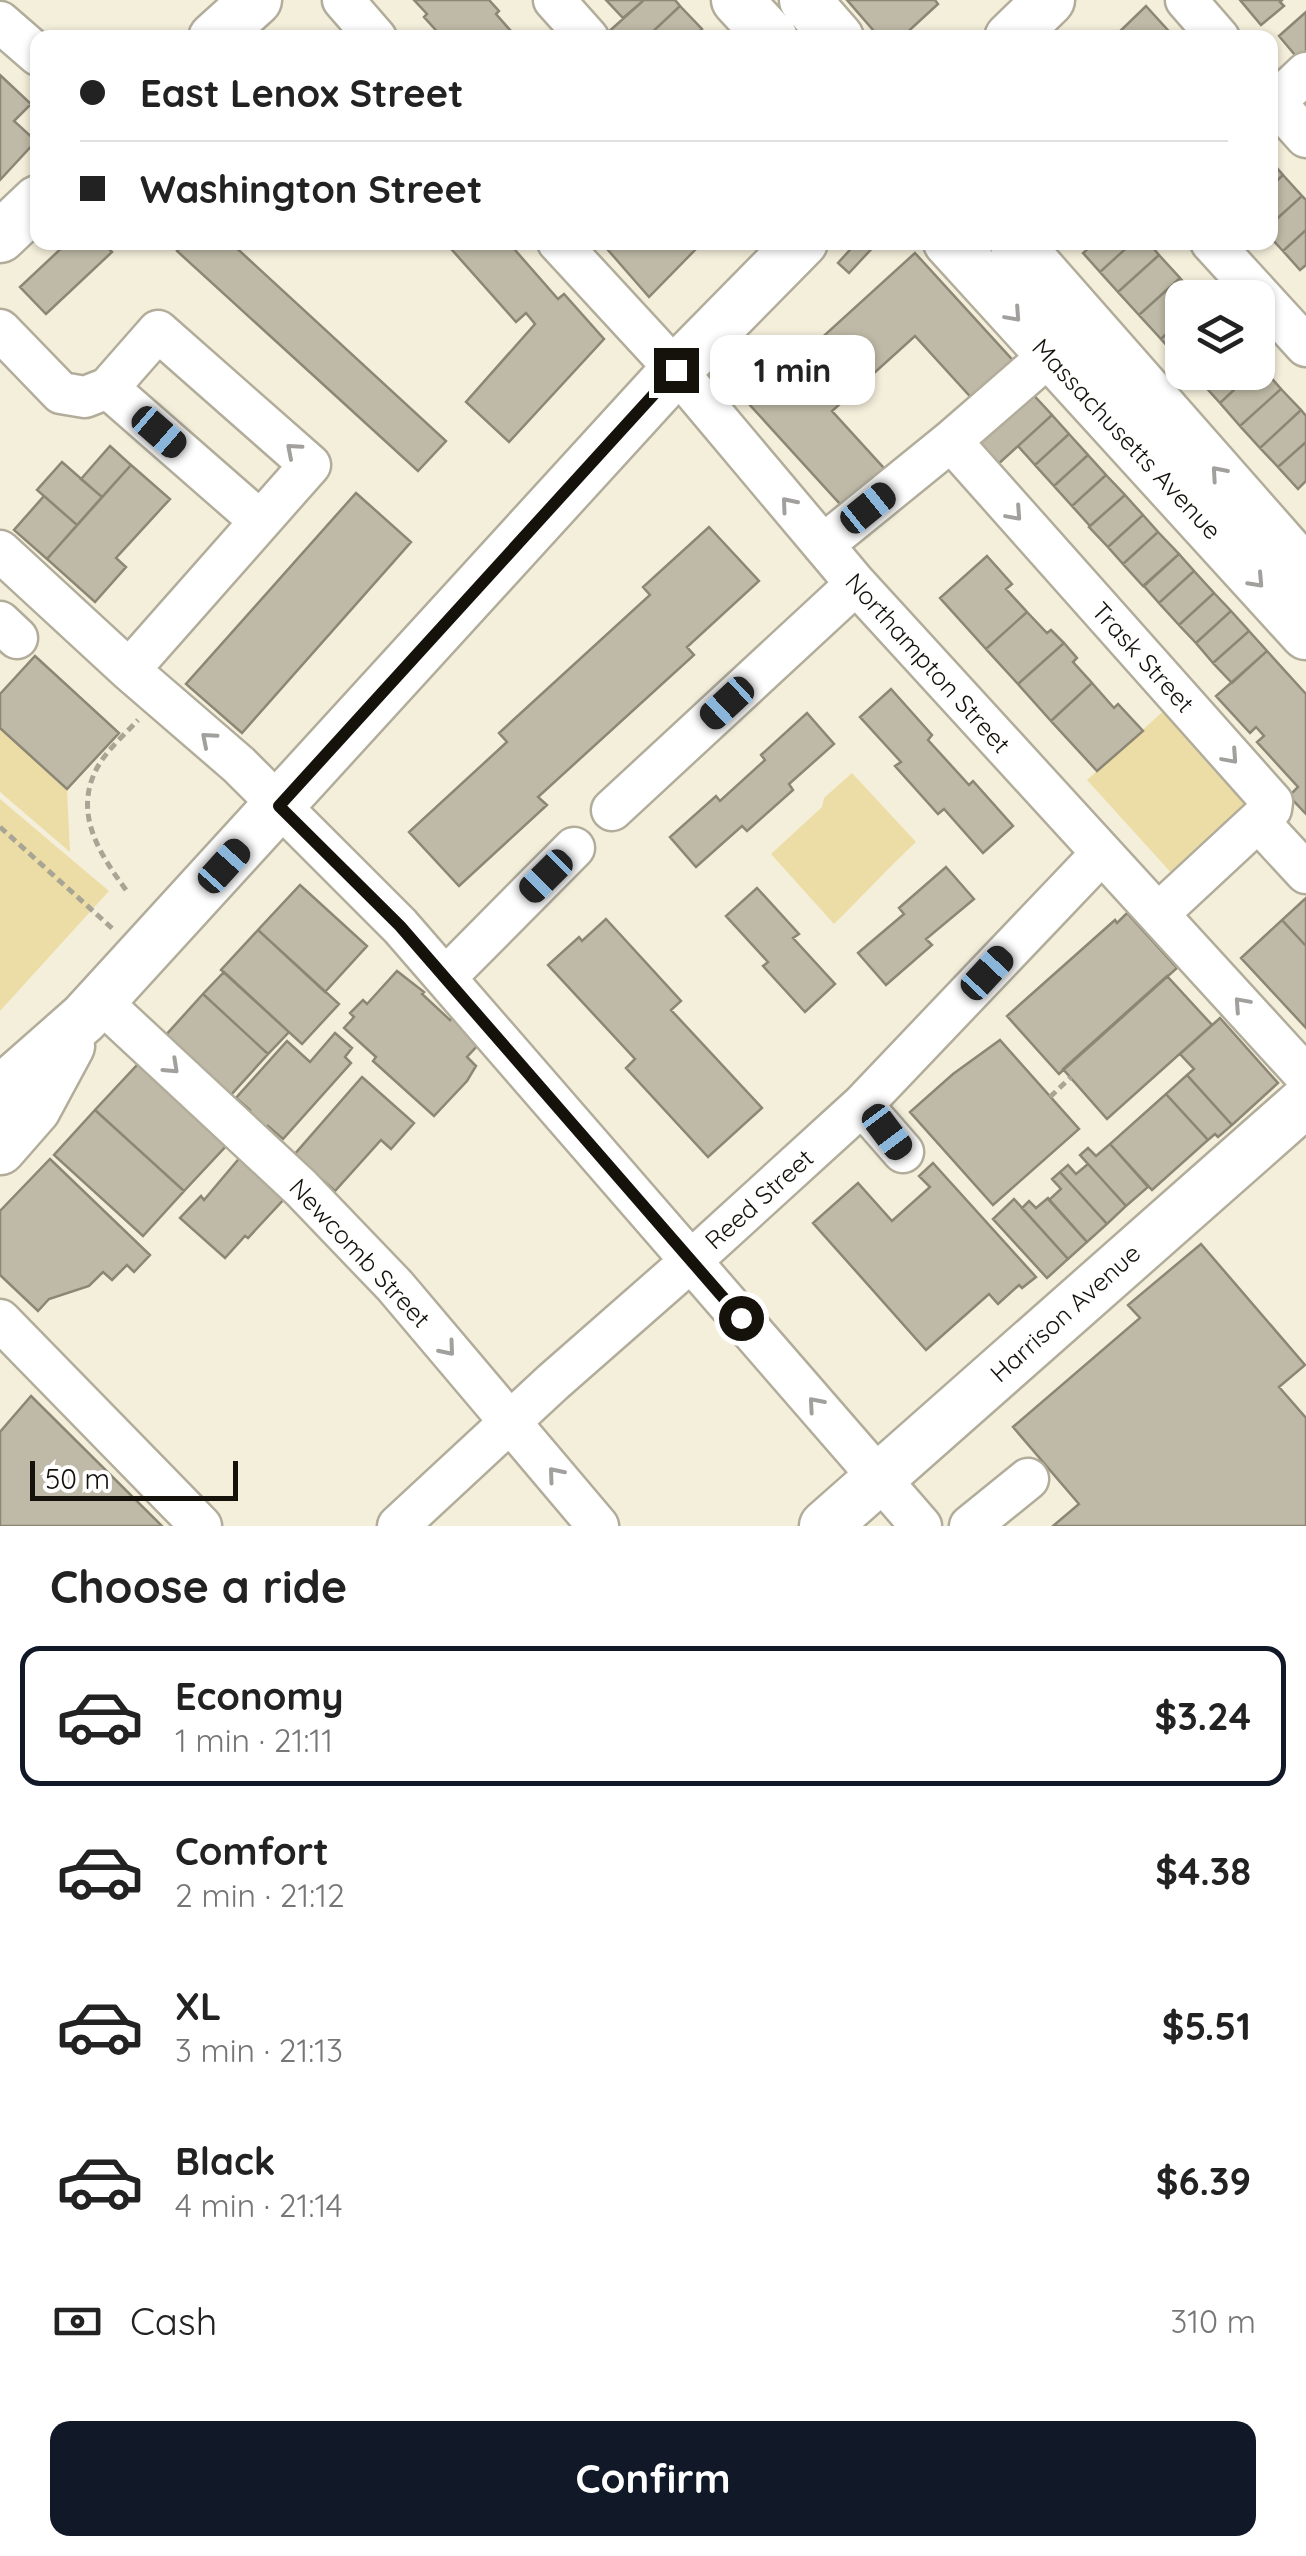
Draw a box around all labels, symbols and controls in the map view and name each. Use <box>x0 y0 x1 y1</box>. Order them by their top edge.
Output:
text: East Lenox Street <box>140 69 464 117</box>
text: Washington Street <box>140 165 482 213</box>
map controls <box>1165 280 1275 390</box>
button: layers <box>1165 280 1275 390</box>
one-way arrow <box>1002 303 1020 322</box>
street label: Massachusetts Avenue <box>1026 332 1229 546</box>
callout: 1 min <box>711 335 876 405</box>
route end <box>654 348 699 393</box>
text: 1 min <box>754 350 831 390</box>
car <box>127 401 191 463</box>
one-way arrow <box>286 444 305 462</box>
one-way arrow <box>1212 467 1230 485</box>
car <box>835 477 901 539</box>
one-way arrow <box>782 497 800 515</box>
one-way arrow <box>1004 502 1022 521</box>
street label: Northampton Street <box>839 566 1017 759</box>
one-way arrow <box>1245 569 1263 587</box>
street label: Trask Street <box>1086 595 1201 718</box>
car <box>695 672 759 734</box>
one-way arrow <box>201 732 220 750</box>
one-way arrow <box>1220 745 1238 763</box>
car <box>193 834 255 898</box>
car <box>514 844 578 908</box>
car <box>956 941 1018 1005</box>
one-way arrow <box>1235 997 1253 1016</box>
one-way arrow <box>160 1055 178 1073</box>
car <box>857 1099 917 1165</box>
street label: Reed Street <box>698 1142 819 1255</box>
street label: Newcomb Street <box>283 1172 437 1334</box>
street label: Harrison Avenue <box>983 1237 1146 1388</box>
route start <box>719 1296 764 1341</box>
one-way arrow <box>436 1337 454 1355</box>
one-way arrow <box>809 1397 827 1415</box>
scale bar <box>30 1456 238 1500</box>
text: 50 m <box>45 1461 110 1496</box>
one-way arrow <box>548 1468 566 1486</box>
text: Choose a ride <box>50 1558 347 1614</box>
icon: car <box>55 1671 145 1761</box>
text: Economy <box>175 1672 344 1720</box>
text: $3.24 <box>1154 1692 1251 1740</box>
text: 1 min · 21:11 <box>175 1720 333 1760</box>
icon: car <box>55 1826 145 1916</box>
text: Comfort <box>175 1827 329 1875</box>
text: $4.38 <box>1155 1847 1251 1895</box>
text: 2 min · 21:12 <box>175 1875 345 1915</box>
icon: car <box>55 1981 145 2071</box>
text: XL <box>175 1982 221 2030</box>
text: $5.51 <box>1162 2002 1251 2050</box>
text: 3 min · 21:13 <box>175 2030 343 2070</box>
icon: car <box>55 2136 145 2226</box>
text: Black <box>175 2137 275 2185</box>
text: $6.39 <box>1156 2157 1251 2205</box>
text: 4 min · 21:14 <box>175 2185 343 2225</box>
icon: cash <box>50 2294 105 2349</box>
text: Cash <box>130 2297 217 2345</box>
text: 310 m <box>1170 2301 1256 2341</box>
button: Confirm <box>50 2421 1256 2536</box>

